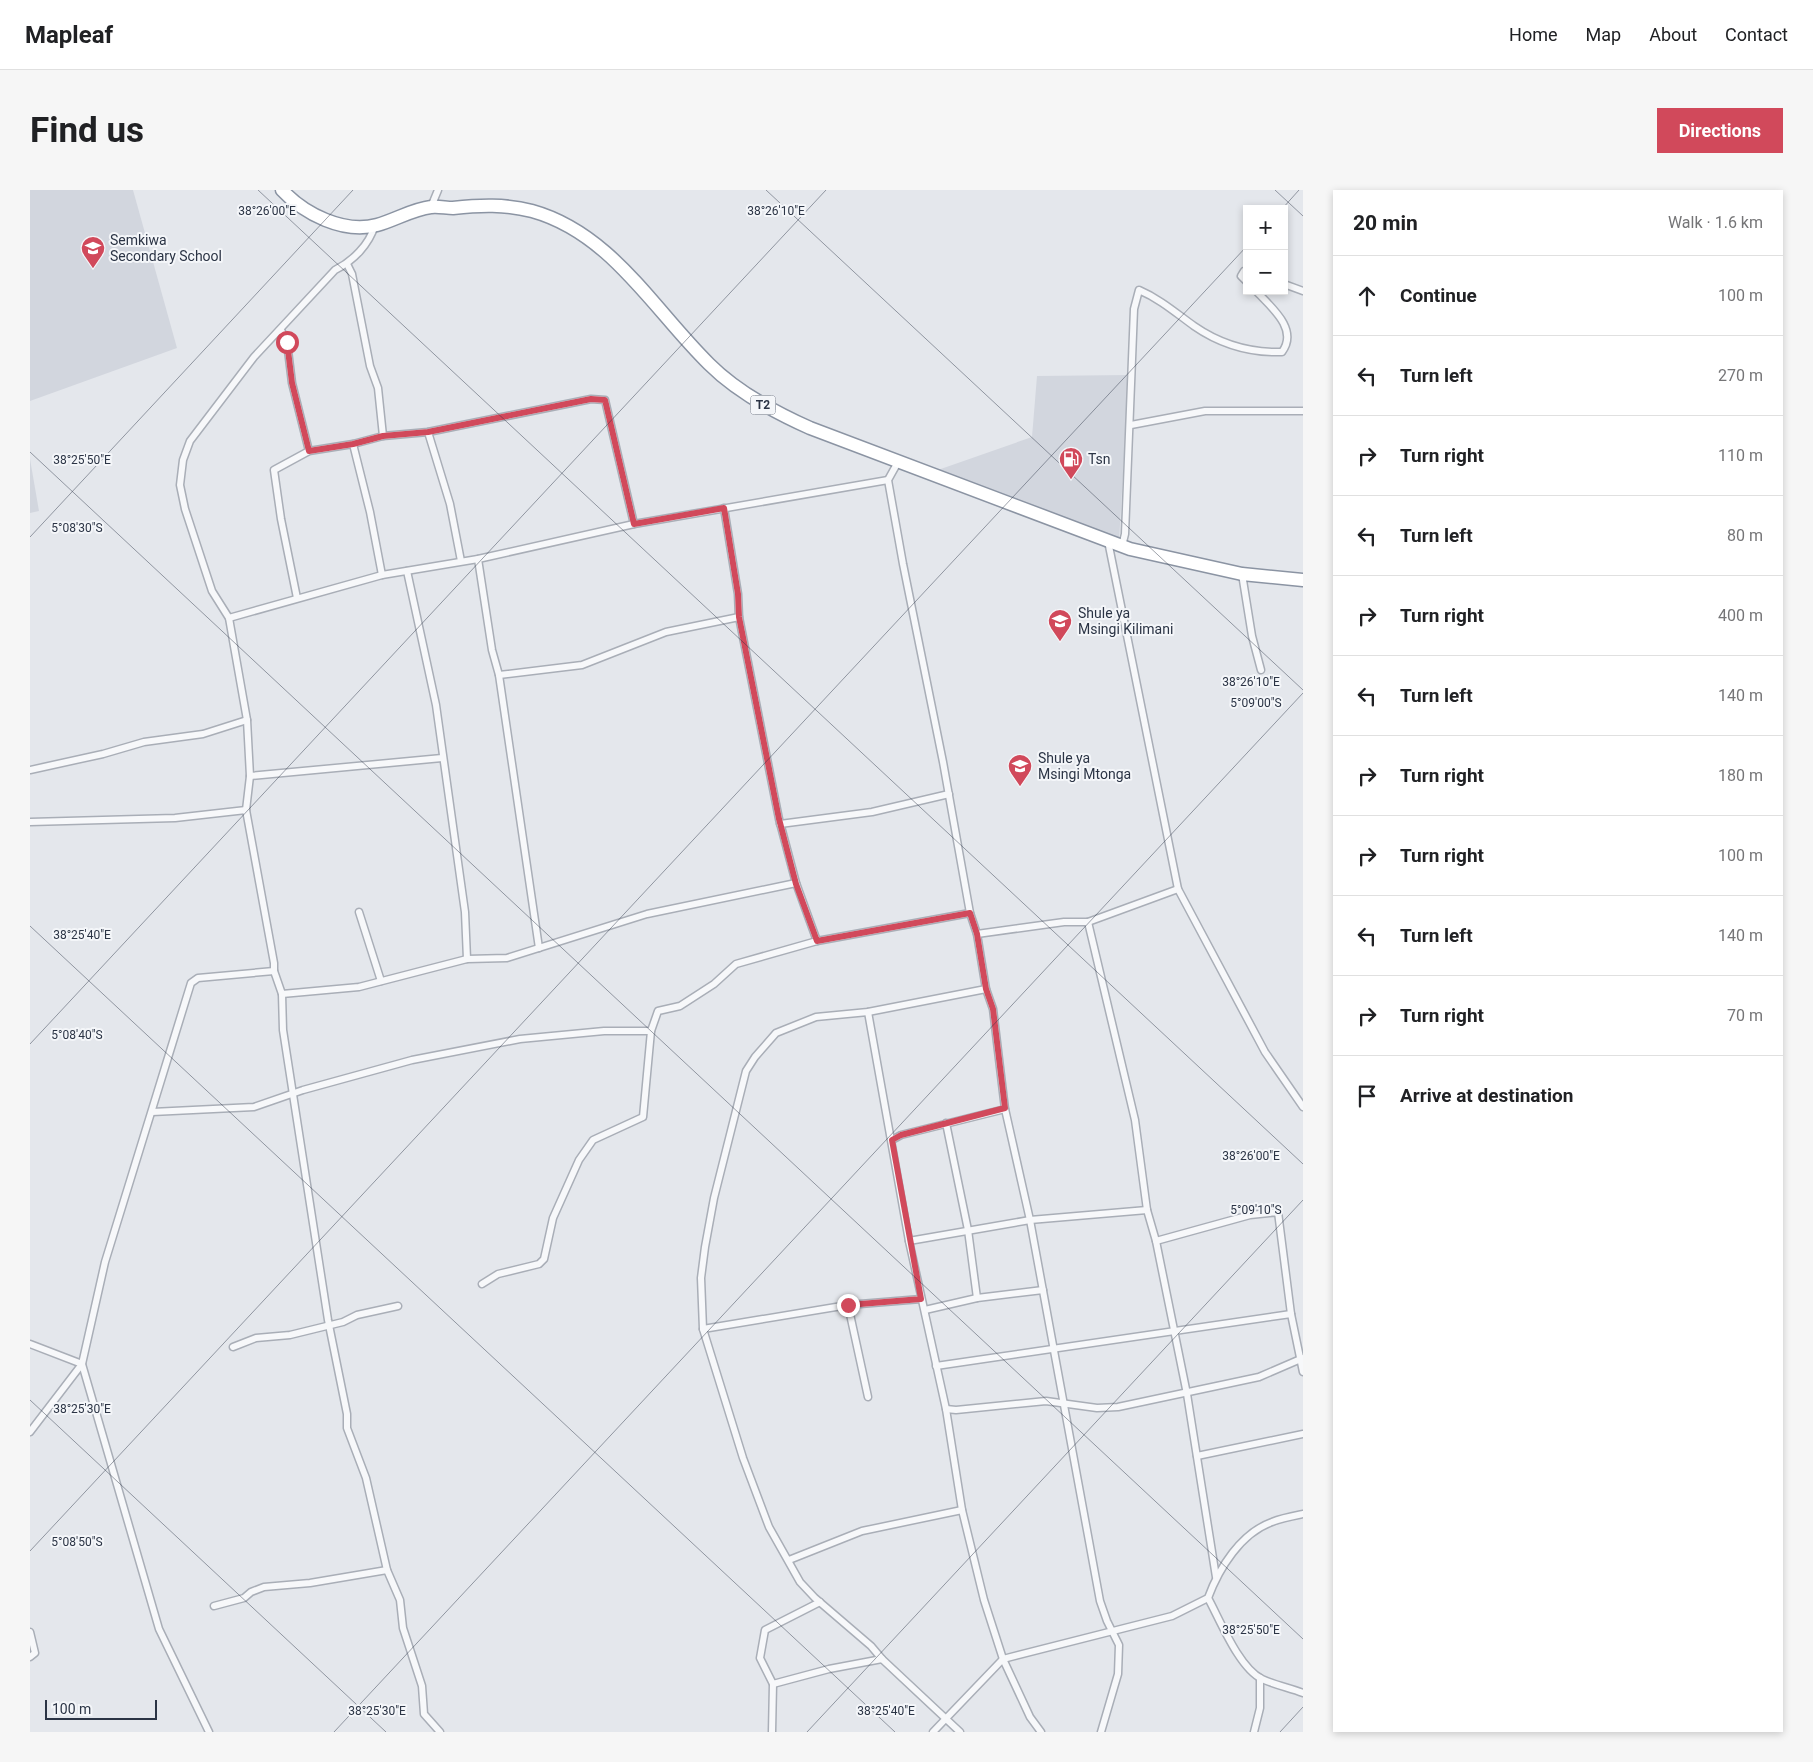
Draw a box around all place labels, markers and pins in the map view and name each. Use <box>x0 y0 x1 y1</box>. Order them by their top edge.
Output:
place label: Semkiwa Secondary School <box>110 232 222 264</box>
school or university icon: Semkiwa Secondary School <box>80 235 106 269</box>
fuel station icon: Tsn <box>1058 446 1084 480</box>
place label: Tsn <box>1088 451 1111 467</box>
place label: Shule ya Msingi Kilimani <box>1078 605 1173 637</box>
school or university icon: Shule ya Msingi Kilimani <box>1047 608 1073 642</box>
place label: Shule ya Msingi Mtonga <box>1038 750 1131 782</box>
school or university icon: Shule ya Msingi Mtonga <box>1007 753 1033 787</box>

